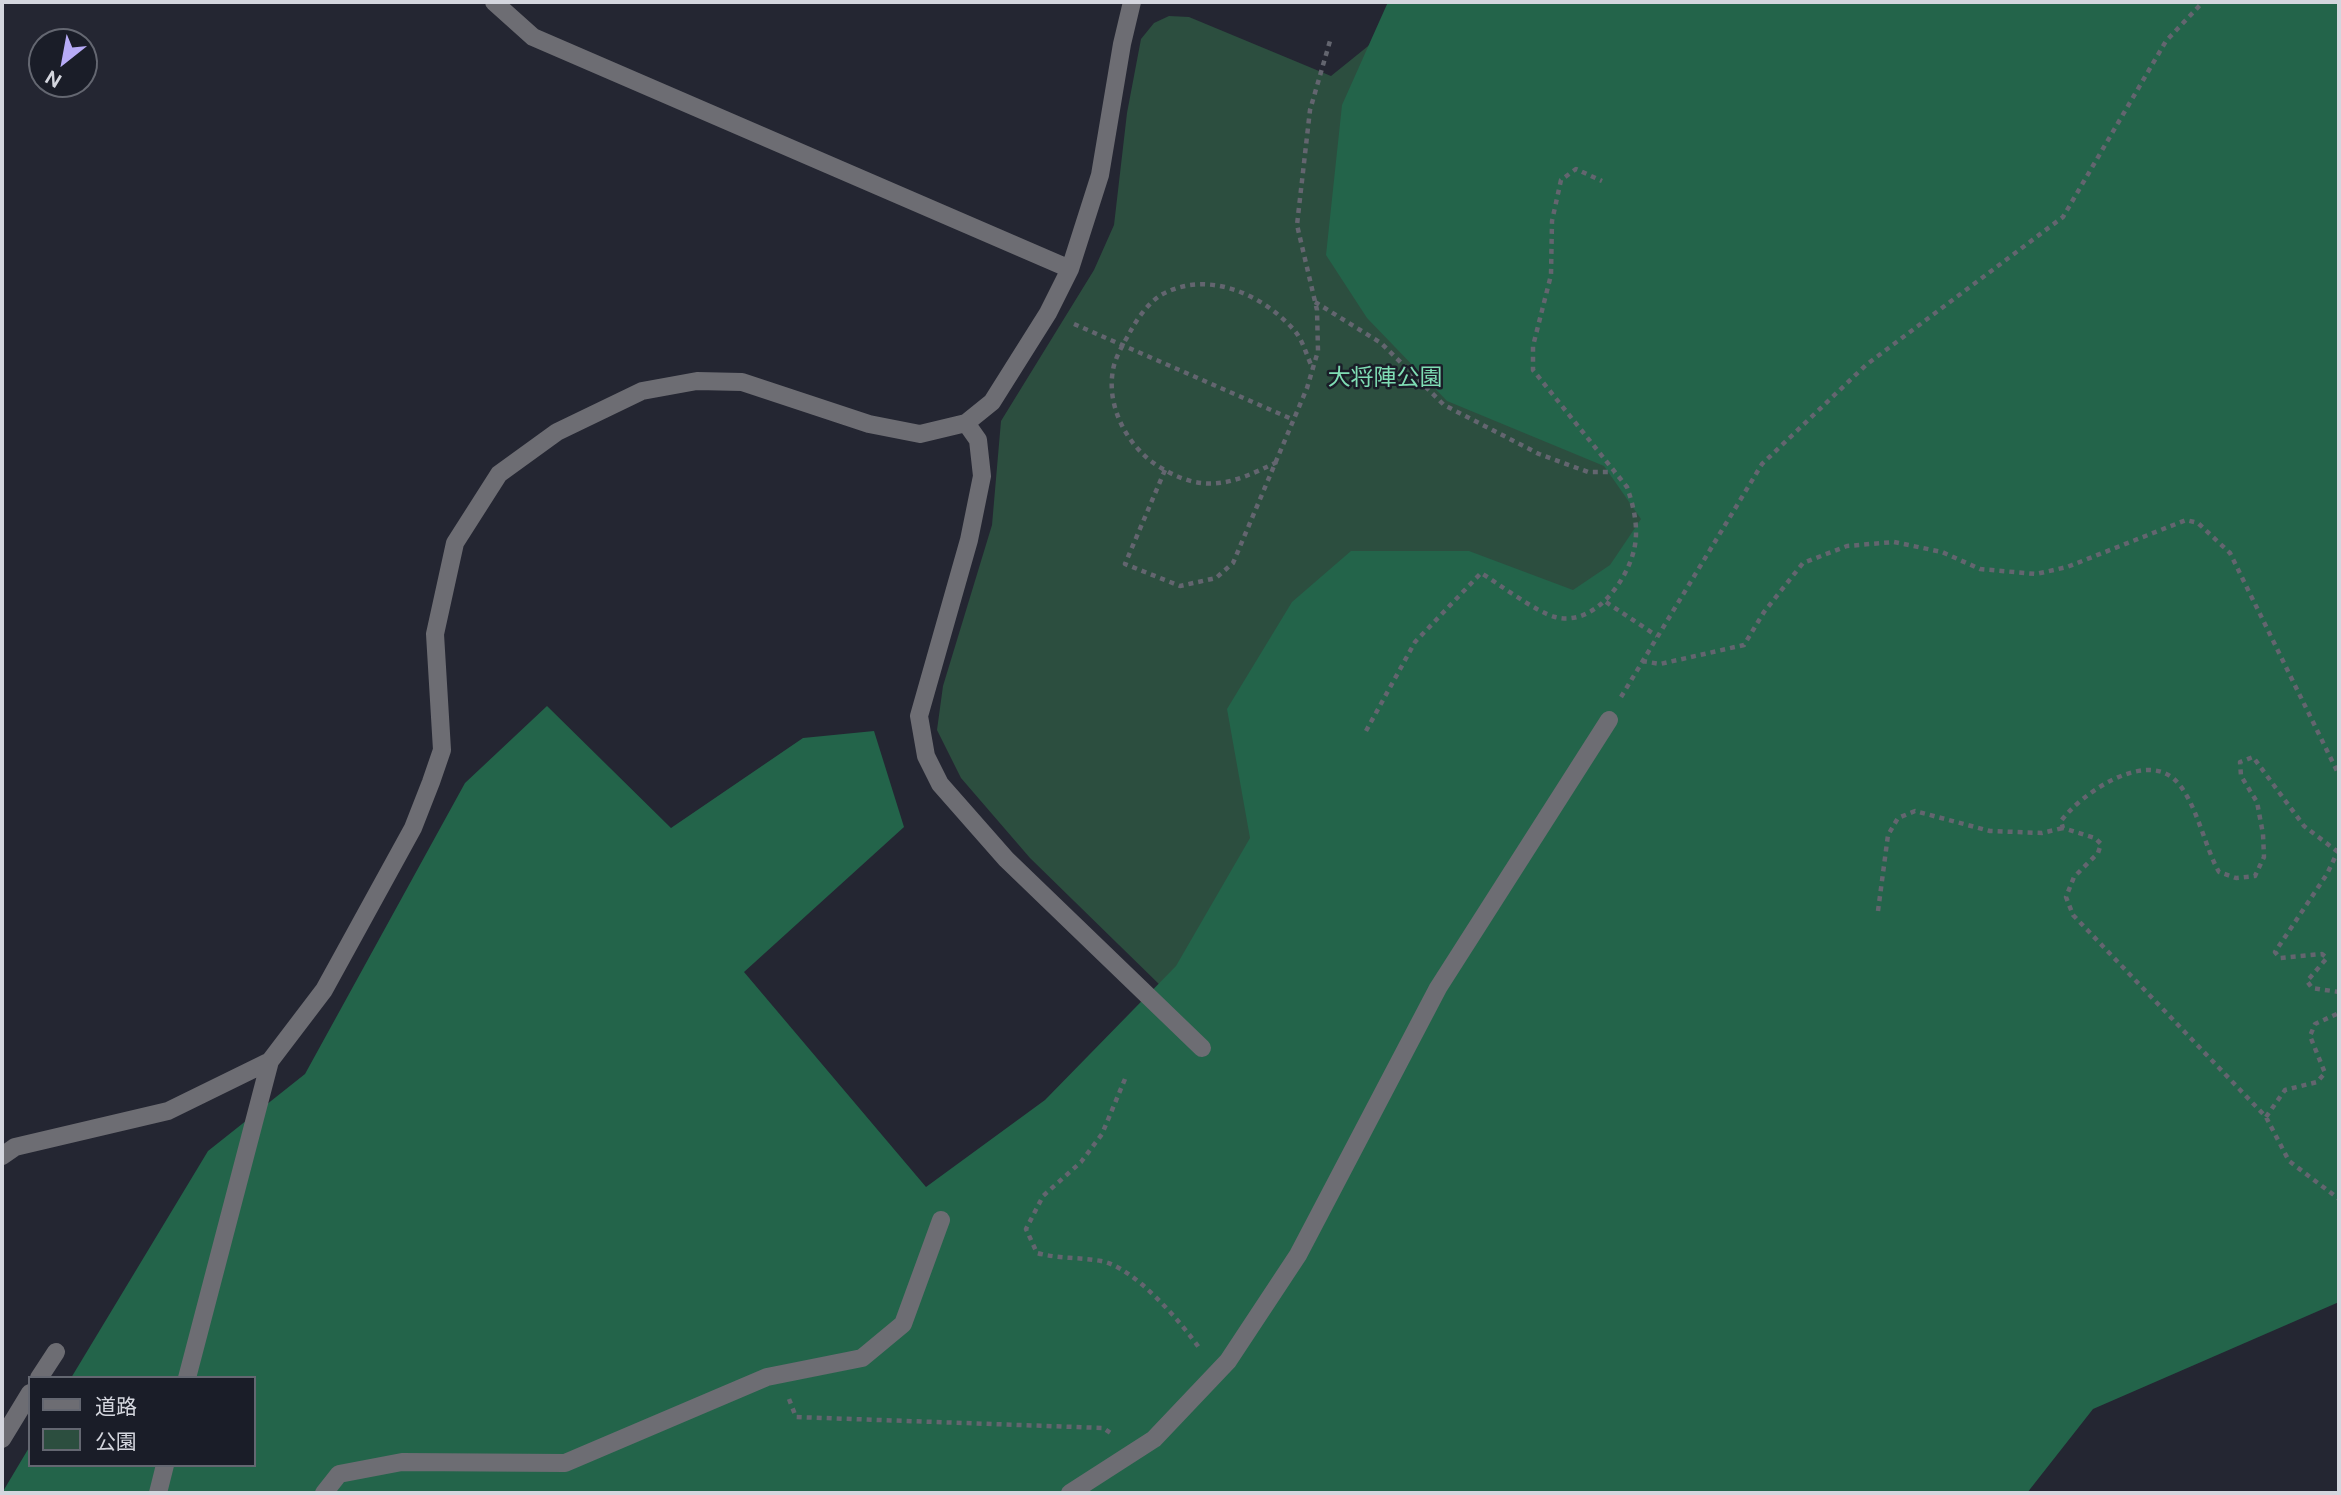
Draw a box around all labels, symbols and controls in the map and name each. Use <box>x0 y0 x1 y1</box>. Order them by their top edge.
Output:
north arrow <box>28 28 98 98</box>
text: N <box>41 66 65 93</box>
park label: 大将陣公園 <box>1328 364 1442 392</box>
legend <box>28 1376 256 1467</box>
text: 道路 <box>95 1394 137 1419</box>
text: 公園 <box>95 1429 137 1454</box>

